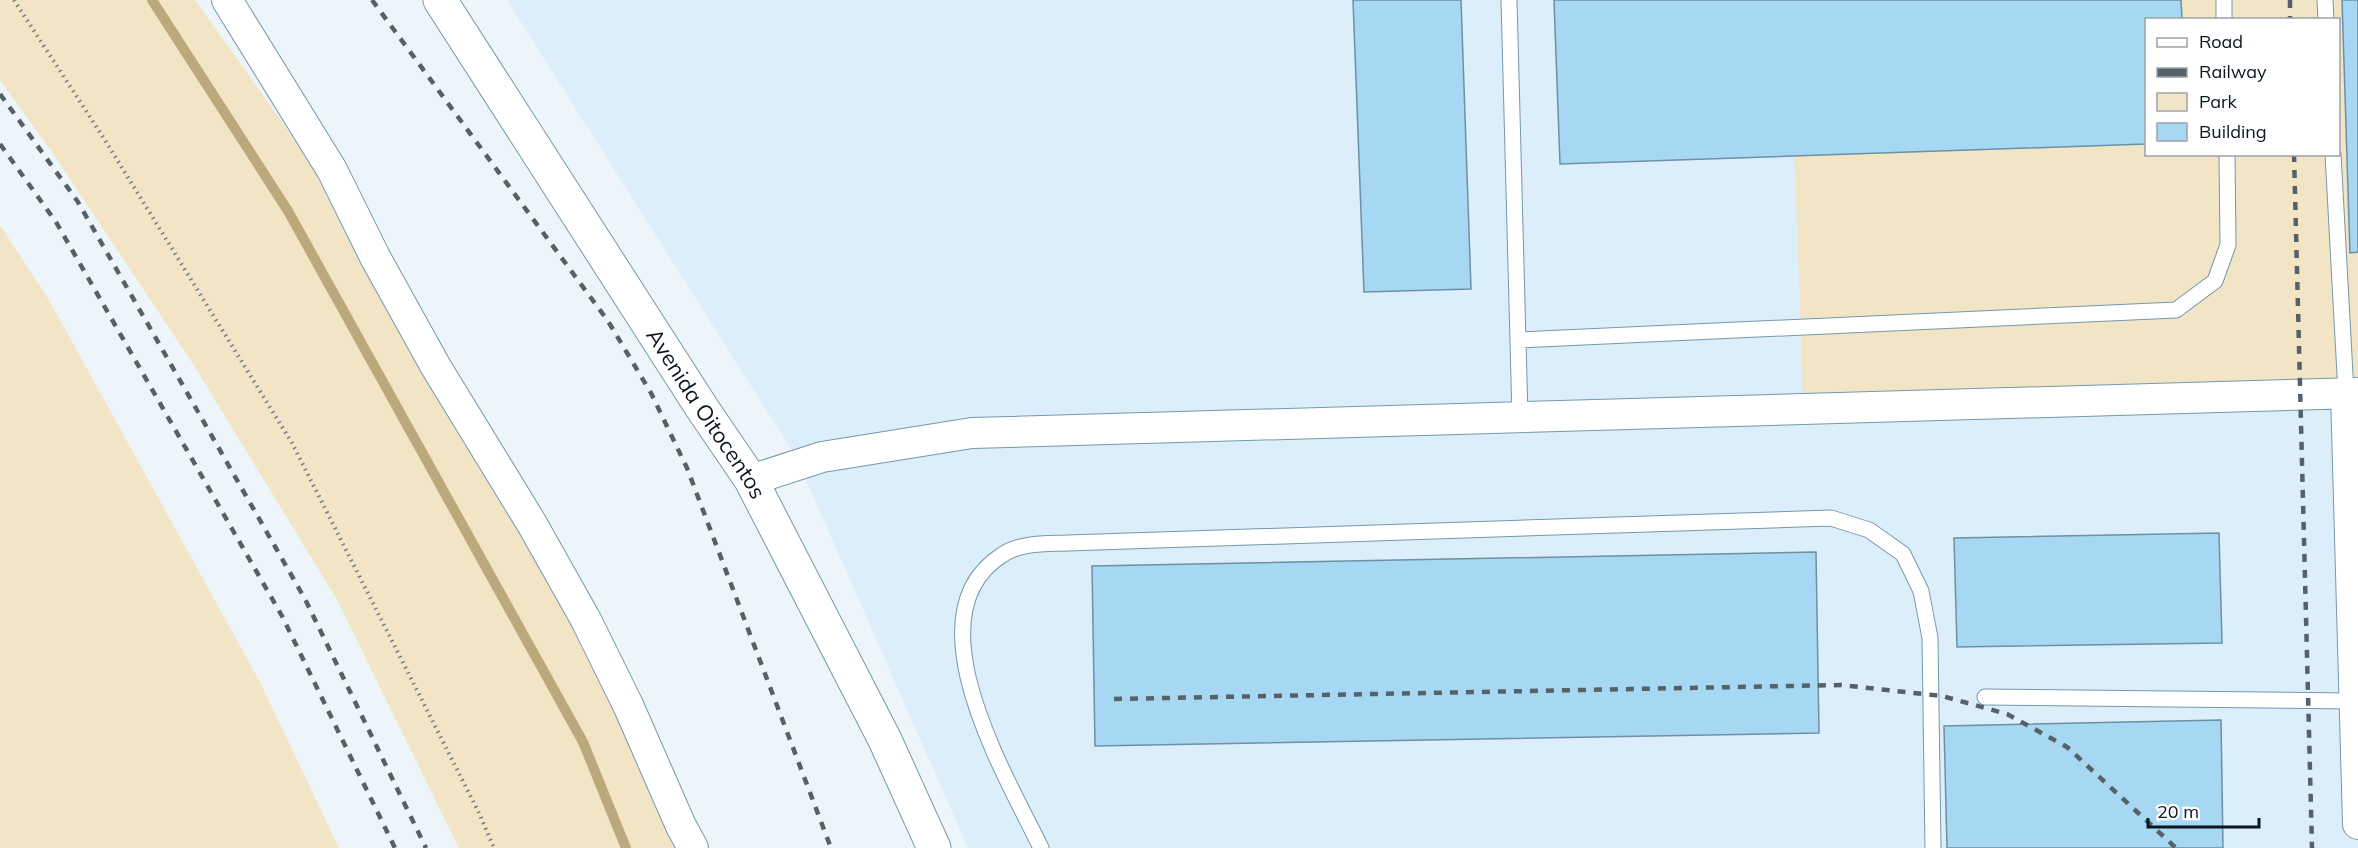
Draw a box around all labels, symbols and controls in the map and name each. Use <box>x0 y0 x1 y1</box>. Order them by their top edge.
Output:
legend <box>2145 18 2340 156</box>
text: Road <box>2199 30 2243 53</box>
text: Railway <box>2199 60 2267 83</box>
text: Park <box>2199 90 2238 113</box>
text: Building <box>2199 120 2267 143</box>
street label: Avenida Oitocentos <box>640 323 772 504</box>
scale bar <box>2148 791 2259 829</box>
text: 20 m <box>2157 800 2199 823</box>

